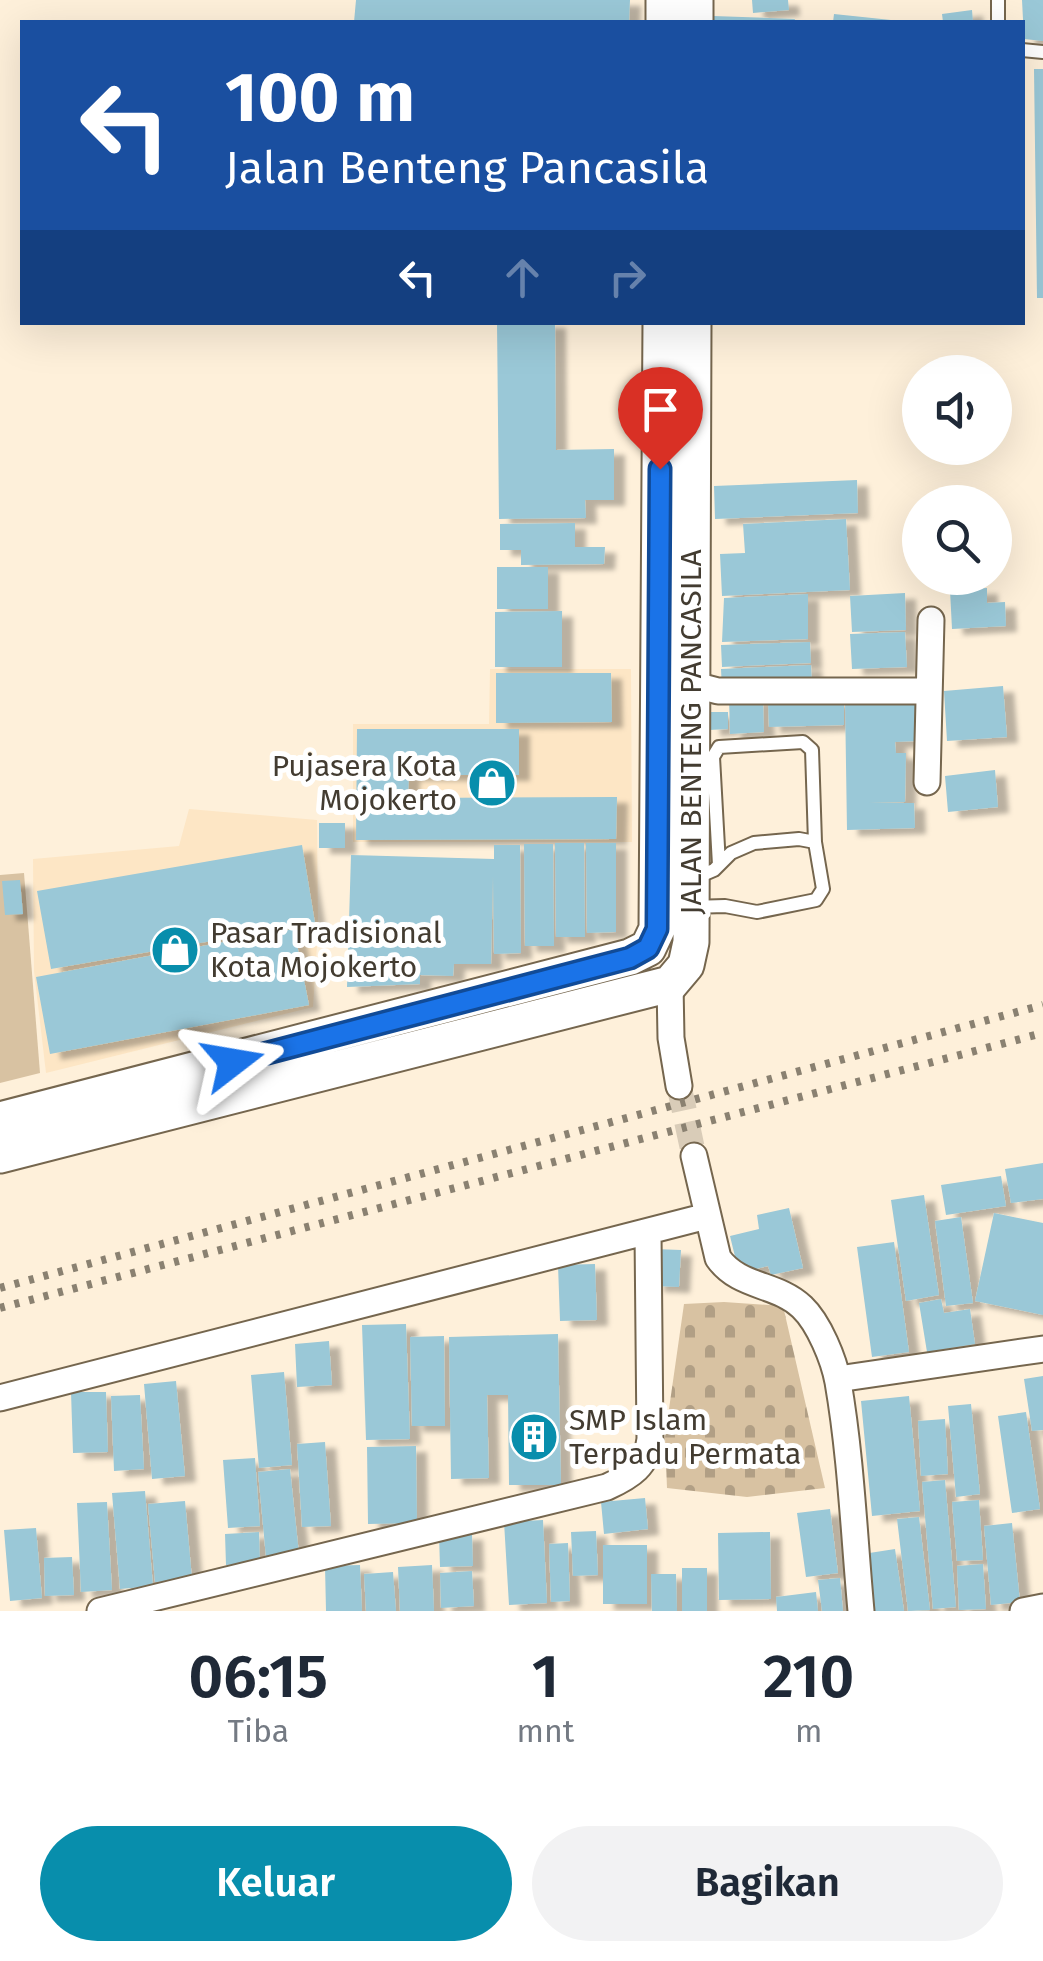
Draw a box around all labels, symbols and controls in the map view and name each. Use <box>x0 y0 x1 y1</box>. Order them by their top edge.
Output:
text: 100 m <box>225 56 415 140</box>
icon: left <box>60 60 190 190</box>
text: Jalan Benteng Pancasila <box>225 141 709 195</box>
icon: left <box>390 250 445 305</box>
icon: ahead <box>495 250 550 305</box>
icon: right <box>600 250 655 305</box>
map controls <box>902 355 1012 595</box>
button: sound <box>902 355 1012 465</box>
pin <box>618 367 703 470</box>
icon: arrive <box>633 382 688 437</box>
button: search <box>902 485 1012 595</box>
street label: JALAN BENTENG PANCASILA <box>673 549 709 915</box>
place label: Pujasera Kota Mojokerto <box>272 748 457 818</box>
shop icon: Pujasera Kota Mojokerto <box>466 757 518 809</box>
place label: Pasar Tradisional Kota Mojokerto <box>210 915 442 985</box>
shop icon: Pasar Tradisional Kota Mojokerto <box>149 924 201 976</box>
position arrow <box>181 1010 285 1114</box>
place label: SMP Islam Terpadu Permata <box>569 1402 801 1472</box>
building icon: SMP Islam Terpadu Permata <box>508 1411 560 1463</box>
text: 06:15 <box>189 1641 328 1713</box>
text: 1 <box>532 1641 559 1713</box>
text: 210 <box>763 1641 854 1713</box>
text: Tiba <box>227 1712 289 1750</box>
text: mnt <box>517 1712 574 1750</box>
text: m <box>795 1712 822 1750</box>
button: Keluar <box>40 1826 512 1941</box>
button: Bagikan <box>532 1826 1003 1941</box>

